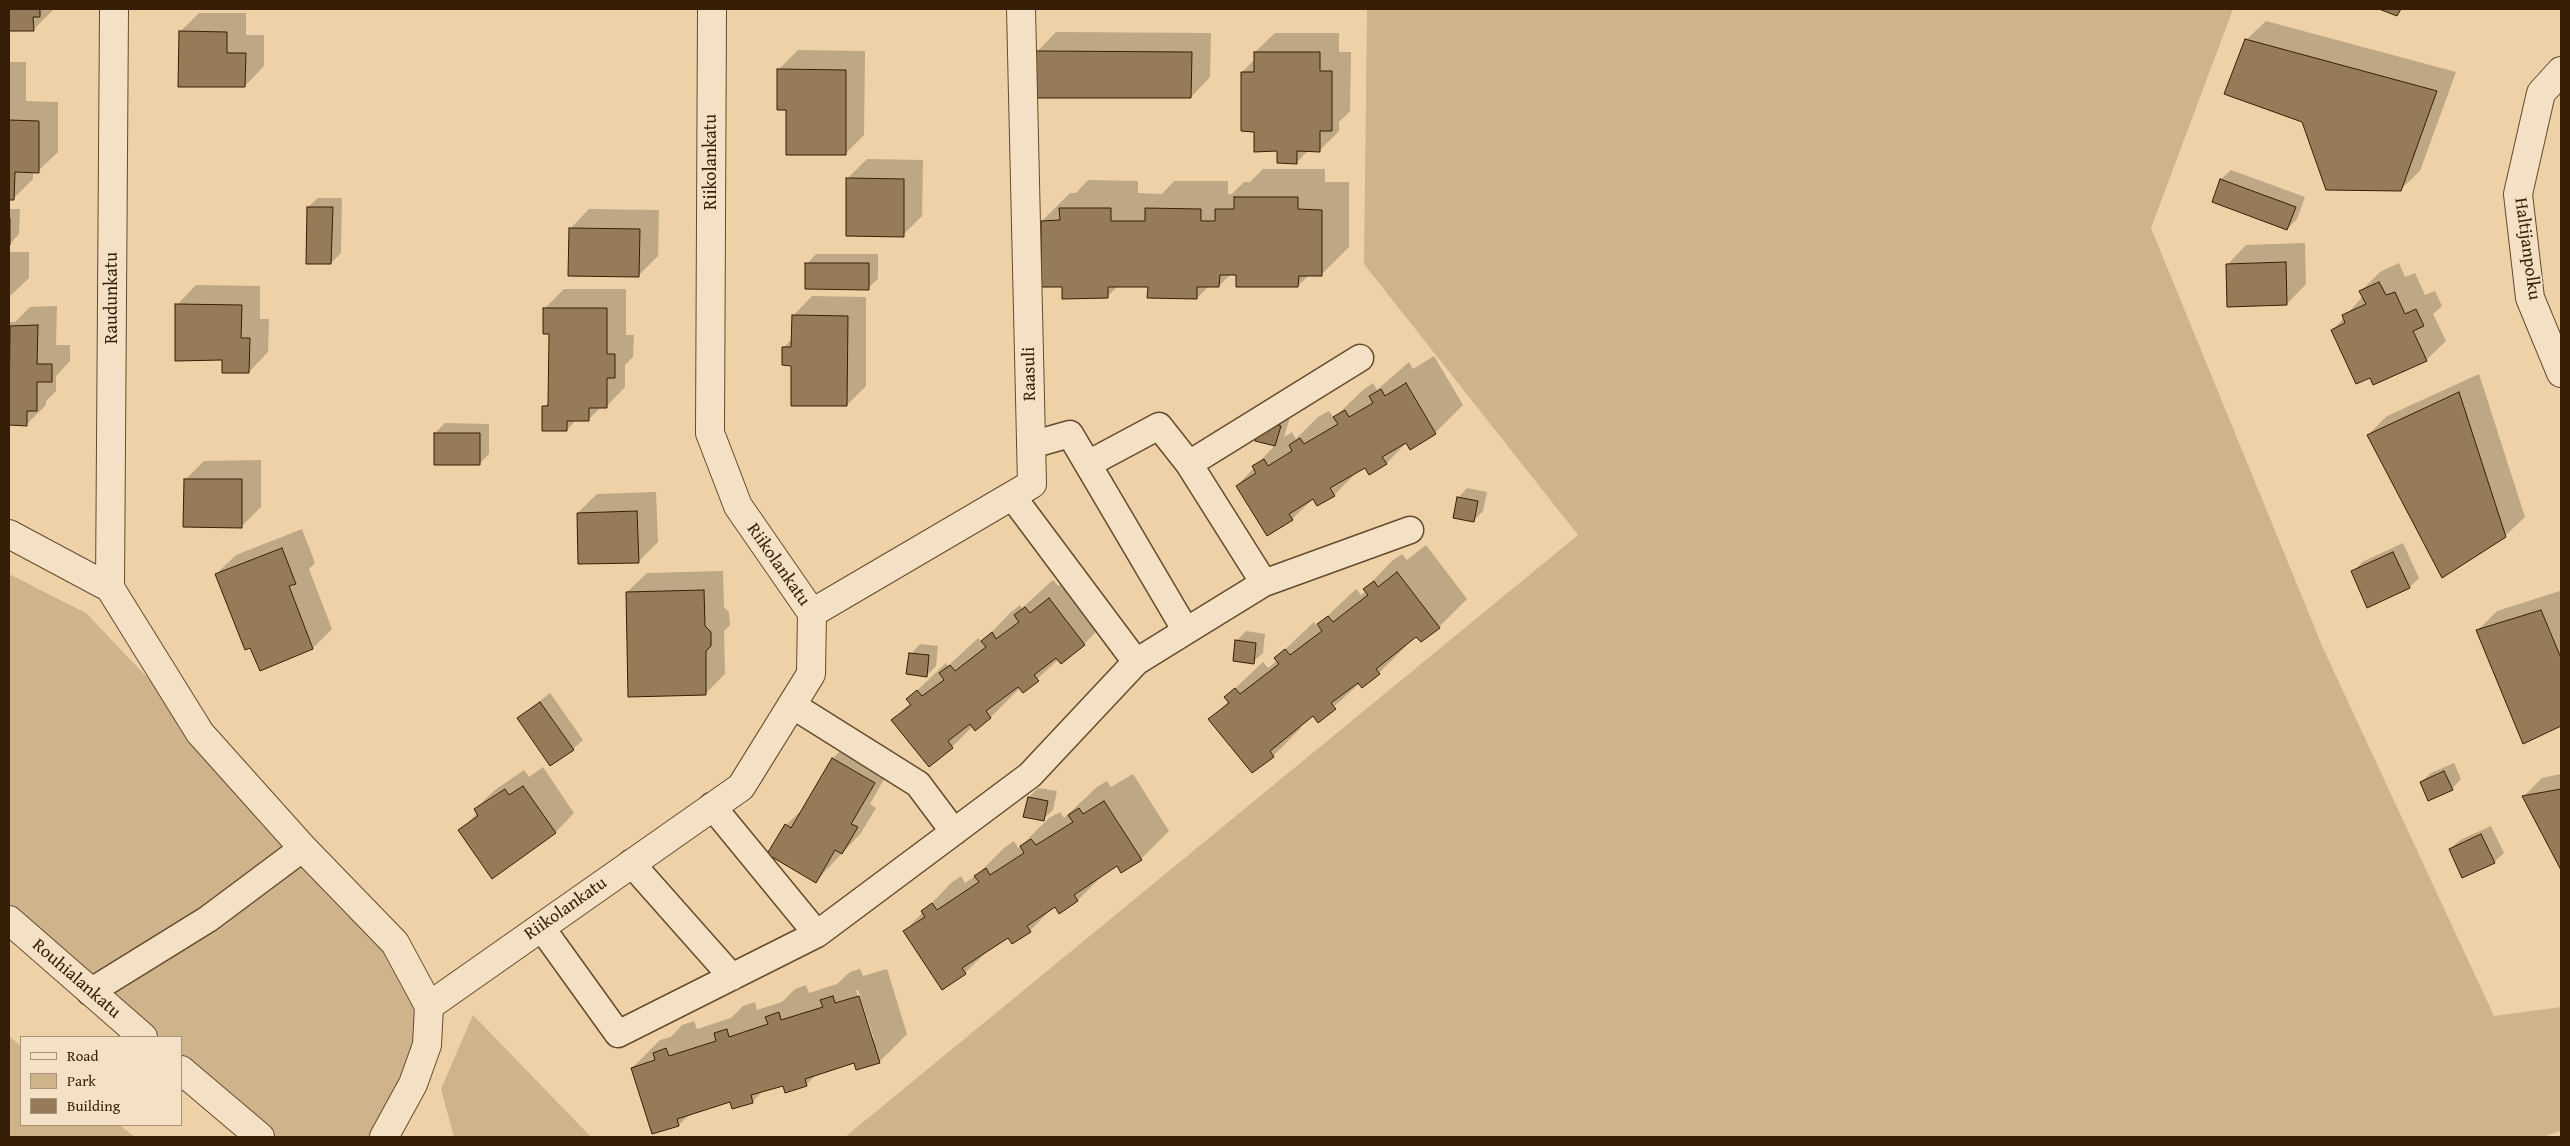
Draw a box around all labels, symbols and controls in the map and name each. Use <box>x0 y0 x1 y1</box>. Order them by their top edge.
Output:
street label: Riikolankatu <box>700 114 722 210</box>
street label: Haltijanpolku <box>2509 196 2545 302</box>
street label: Raudunkatu <box>101 252 123 344</box>
street label: Raasuli <box>1019 347 1041 401</box>
street label: Riikolankatu <box>742 520 814 610</box>
street label: Riikolankatu <box>521 873 611 945</box>
street label: Rouhialankatu <box>27 935 125 1023</box>
legend <box>20 1036 182 1126</box>
text: Road <box>67 1045 98 1066</box>
text: Park <box>67 1070 96 1091</box>
text: Building <box>67 1095 120 1116</box>

